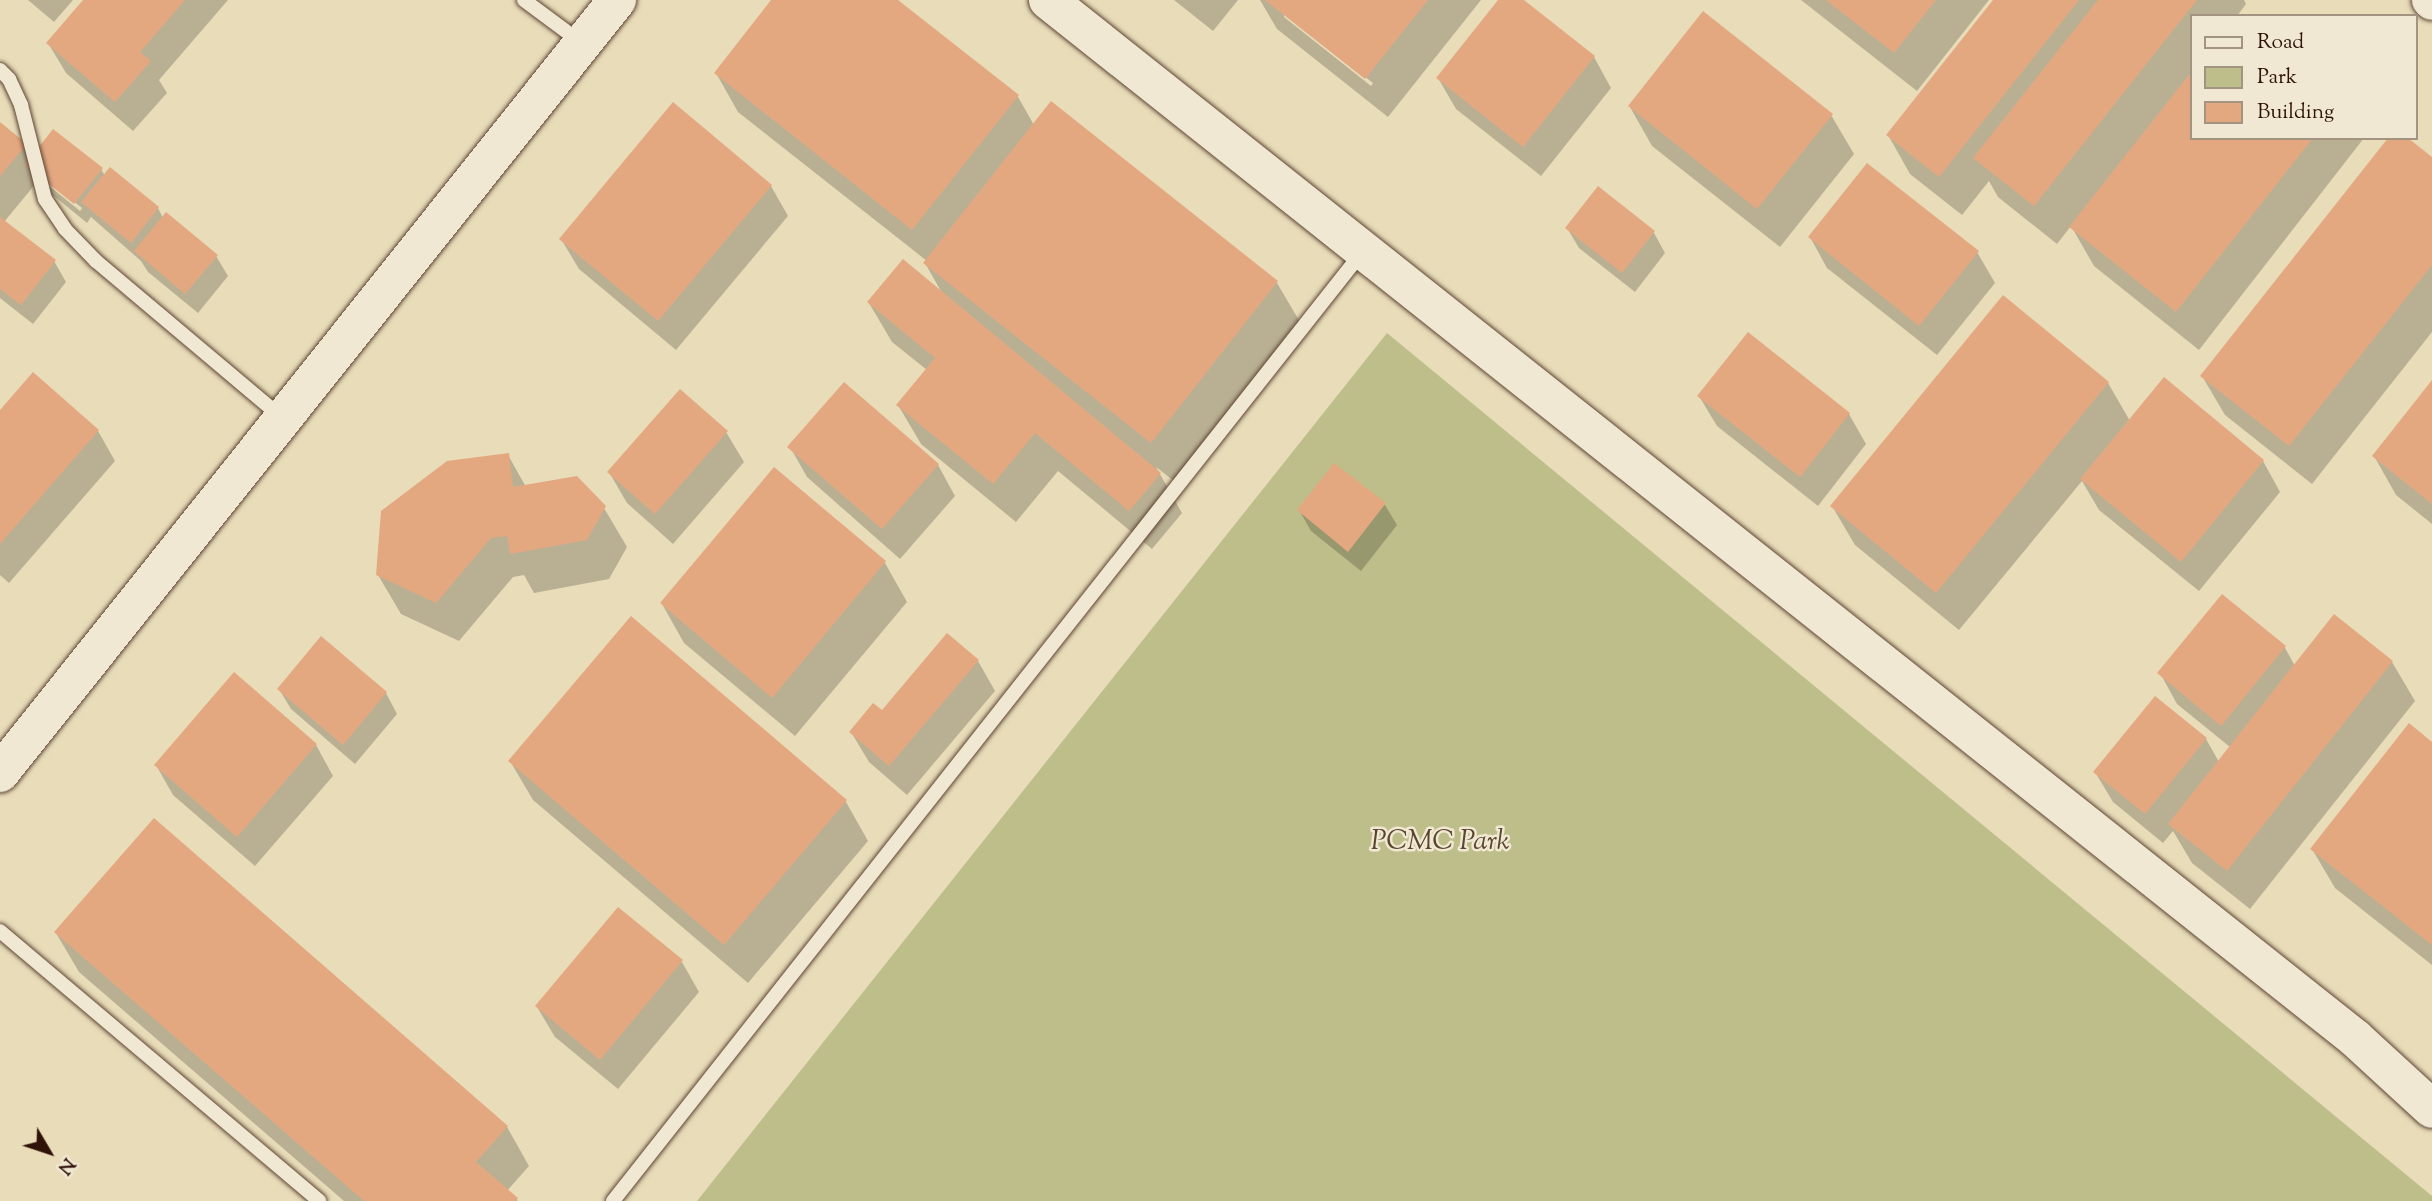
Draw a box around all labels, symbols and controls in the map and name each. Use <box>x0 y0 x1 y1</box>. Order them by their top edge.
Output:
legend <box>2190 14 2418 140</box>
text: Road <box>2257 28 2304 58</box>
text: Park <box>2257 63 2297 93</box>
text: Building <box>2257 98 2334 128</box>
park label: PCMC Park <box>1371 825 1509 859</box>
north arrow <box>14 1117 84 1187</box>
text: N <box>50 1151 81 1180</box>

